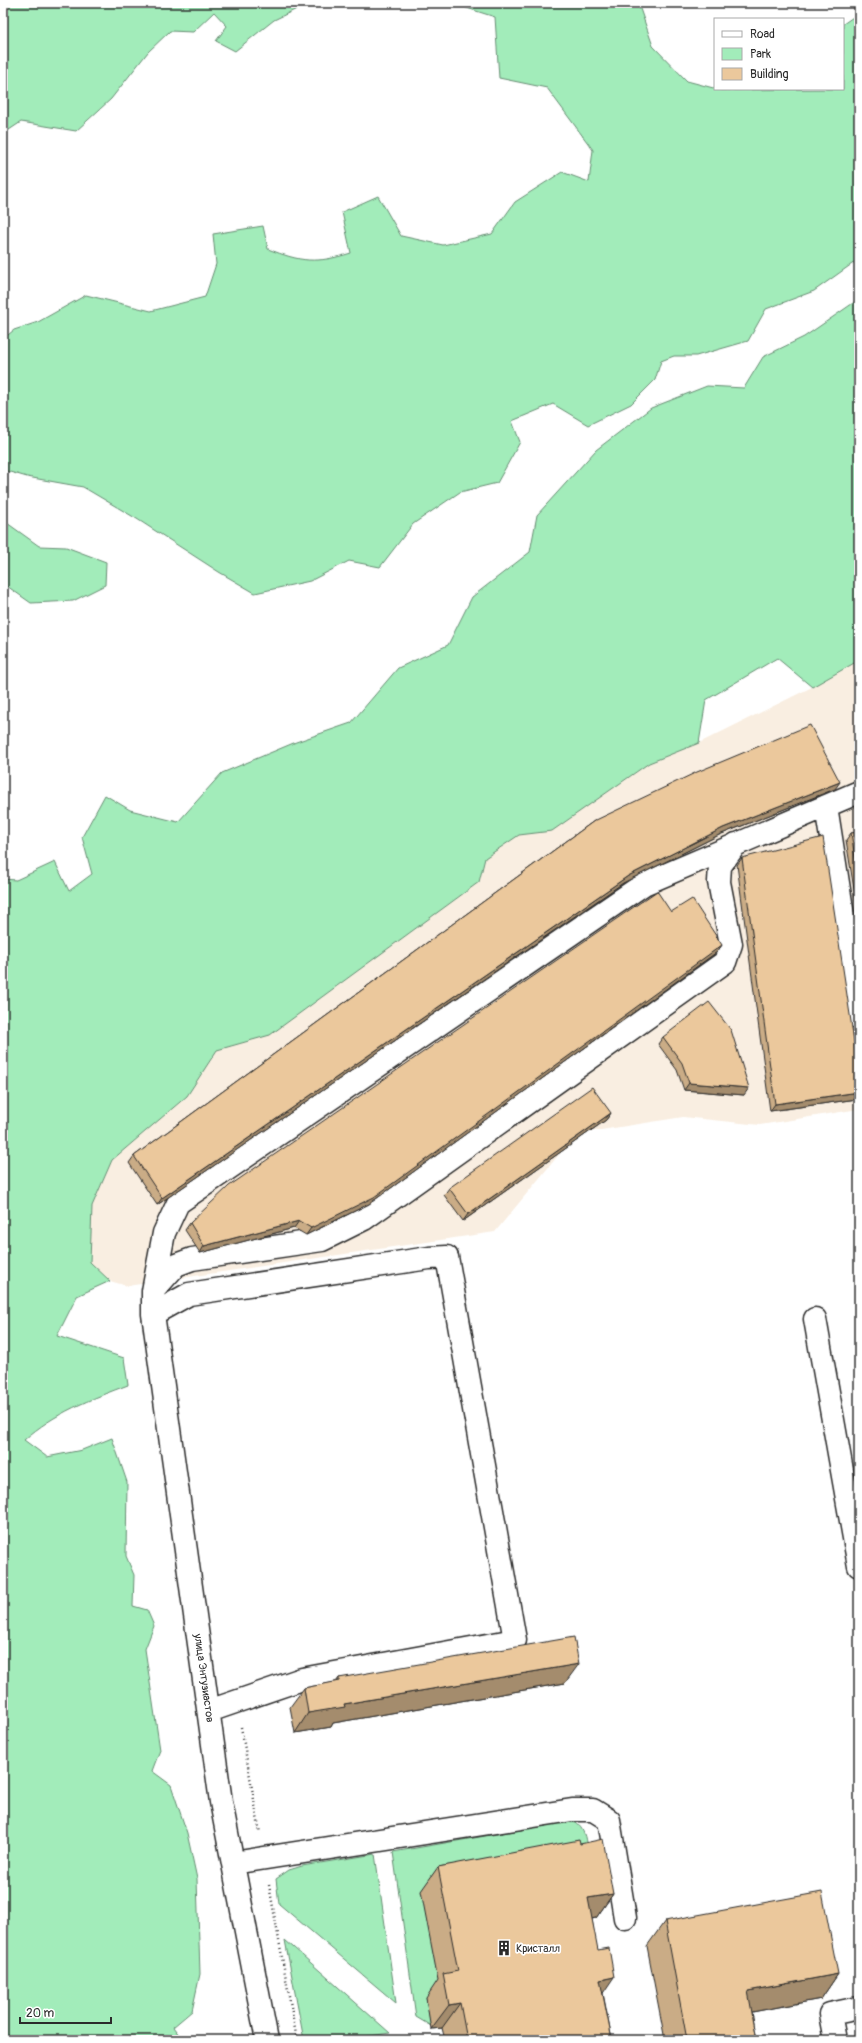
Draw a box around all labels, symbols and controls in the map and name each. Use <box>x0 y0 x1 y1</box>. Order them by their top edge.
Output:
legend <box>714 18 844 90</box>
text: Road <box>750 27 775 42</box>
text: Park <box>750 47 771 62</box>
text: Building <box>750 67 789 82</box>
street label: улица Энтузиастов <box>191 1632 217 1723</box>
building icon: Кристалл <box>495 1939 513 1957</box>
place label: Кристалл <box>516 1942 560 1955</box>
scale bar <box>20 1999 111 2025</box>
text: 20 m <box>26 2006 55 2021</box>

